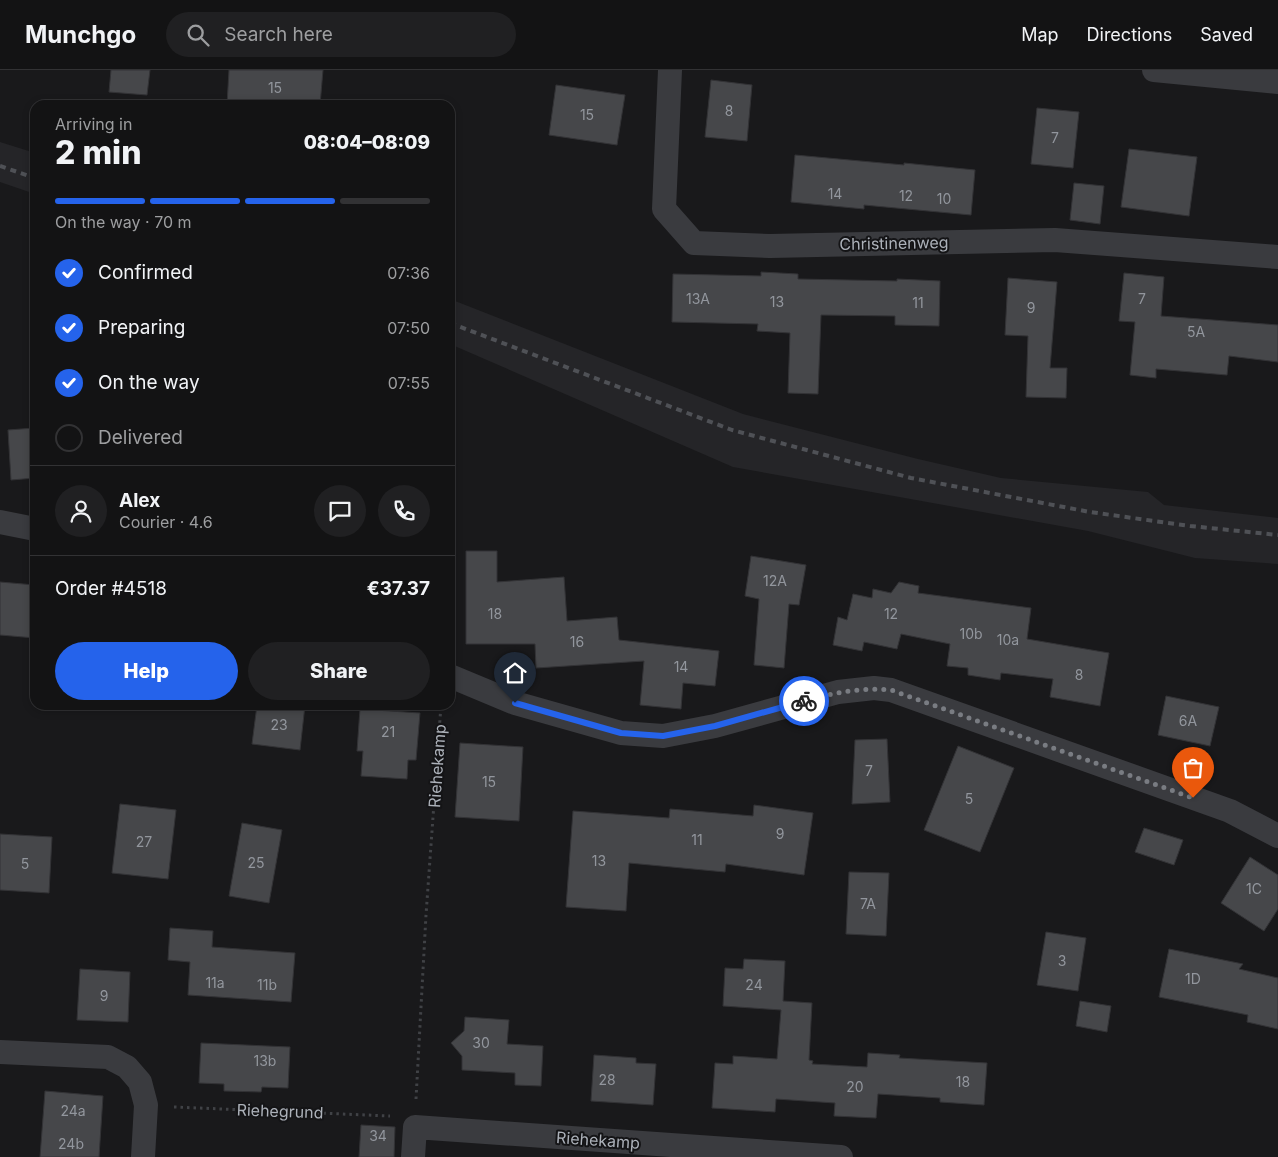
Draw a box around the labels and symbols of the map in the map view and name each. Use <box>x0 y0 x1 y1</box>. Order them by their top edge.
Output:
house number: 15 <box>268 79 282 96</box>
house number: 8 <box>725 102 733 119</box>
house number: 15 <box>580 106 594 123</box>
house number: 7 <box>1051 129 1059 146</box>
house number: 14 <box>828 185 842 202</box>
house number: 12 <box>899 187 913 204</box>
house number: 10 <box>937 190 951 207</box>
street label: Christinenweg <box>839 232 949 254</box>
house number: 13A <box>686 290 710 307</box>
house number: 7 <box>1138 290 1146 307</box>
house number: 13 <box>770 293 784 310</box>
house number: 11 <box>912 294 924 311</box>
house number: 9 <box>1027 299 1035 316</box>
house number: 5A <box>1187 323 1205 340</box>
house number: 12A <box>763 572 787 589</box>
house number: 18 <box>488 605 502 622</box>
house number: 12 <box>884 605 898 622</box>
house number: 10b <box>959 625 983 642</box>
house number: 10a <box>997 631 1019 648</box>
house number: 16 <box>570 633 584 650</box>
pin <box>494 652 536 703</box>
house number: 14 <box>674 658 688 675</box>
house number: 8 <box>1075 666 1083 683</box>
courier <box>779 676 829 726</box>
house number: 6A <box>1179 712 1198 729</box>
house number: 23 <box>270 716 288 733</box>
house number: 21 <box>381 723 395 740</box>
street label: Riehekamp <box>424 723 450 809</box>
pin <box>1172 747 1214 798</box>
house number: 7 <box>865 762 873 779</box>
house number: 15 <box>482 773 496 790</box>
house number: 5 <box>965 790 973 807</box>
house number: 9 <box>776 825 784 842</box>
house number: 11 <box>691 831 703 848</box>
house number: 27 <box>136 833 152 850</box>
house number: 13 <box>592 852 606 869</box>
house number: 25 <box>247 854 265 871</box>
house number: 5 <box>21 855 29 872</box>
house number: 1C <box>1246 880 1262 897</box>
house number: 7A <box>860 895 876 912</box>
house number: 3 <box>1058 952 1066 969</box>
house number: 1D <box>1185 970 1201 987</box>
house number: 11a <box>205 974 225 991</box>
house number: 11b <box>257 976 277 993</box>
house number: 24 <box>745 976 763 993</box>
house number: 9 <box>100 987 108 1004</box>
house number: 30 <box>472 1034 490 1051</box>
house number: 13b <box>254 1052 276 1069</box>
house number: 28 <box>598 1071 616 1088</box>
house number: 18 <box>956 1073 970 1090</box>
house number: 20 <box>846 1078 864 1095</box>
street label: Riehegrund <box>236 1099 324 1123</box>
house number: 24a <box>60 1102 86 1119</box>
house number: 34 <box>369 1127 387 1144</box>
street label: Riehekamp <box>555 1127 641 1153</box>
house number: 24b <box>58 1135 84 1152</box>

